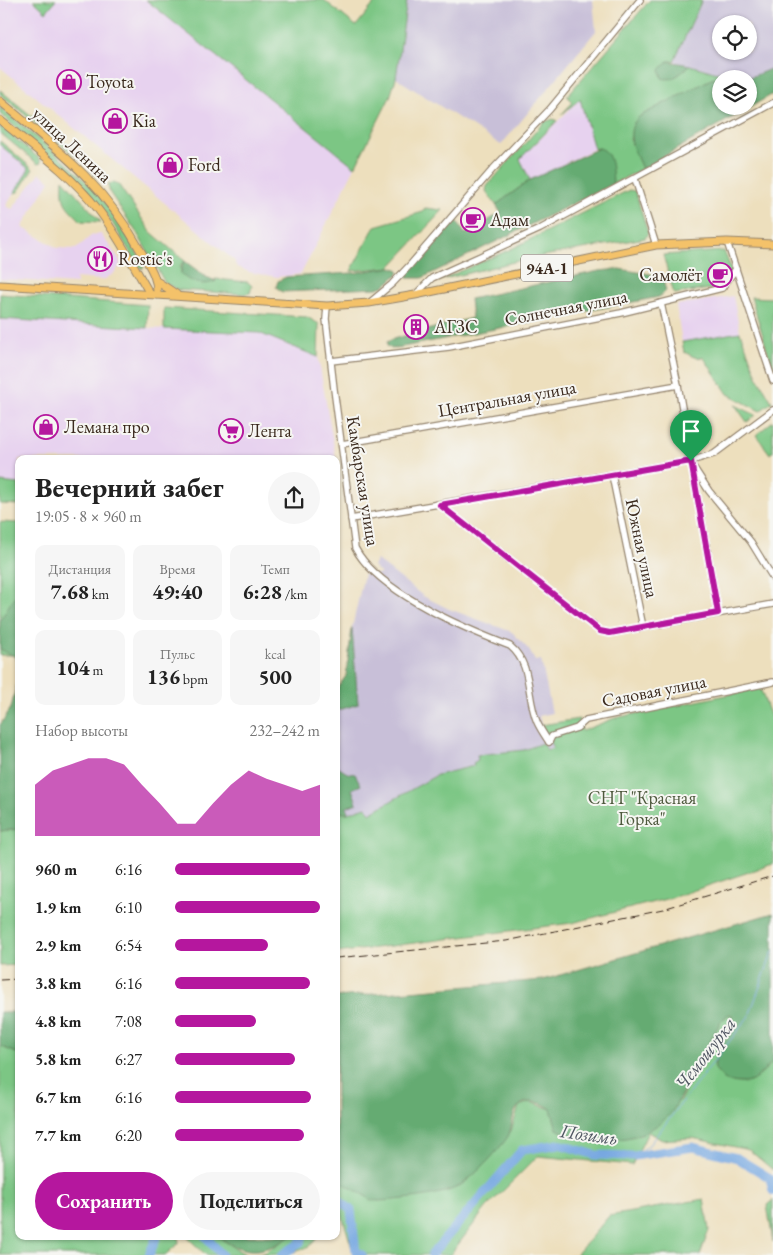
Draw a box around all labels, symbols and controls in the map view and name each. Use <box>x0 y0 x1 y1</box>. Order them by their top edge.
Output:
map controls <box>712 15 757 115</box>
button: locate <box>712 15 757 60</box>
shop icon: Toyota <box>56 69 82 95</box>
place label: Toyota <box>86 70 135 93</box>
button: layers <box>712 70 757 115</box>
street label: улица Ленина <box>28 102 118 188</box>
shop icon: Kia <box>102 108 128 134</box>
place label: Kia <box>132 109 157 132</box>
shop icon: Ford <box>157 152 183 178</box>
place label: Ford <box>188 153 222 176</box>
cafe icon: Адам <box>460 207 486 233</box>
place label: Адам <box>489 208 530 231</box>
restaurant icon: Rostic's <box>87 246 113 272</box>
place label: Rostic's <box>118 247 173 270</box>
road number: 94А-1 <box>521 254 573 282</box>
cafe icon: Самолёт <box>707 262 733 288</box>
place label: Самолёт <box>639 263 703 286</box>
street label: Солнечная улица <box>503 284 630 331</box>
building icon: АГЗС <box>403 314 429 340</box>
place label: АГЗС <box>433 315 478 338</box>
street label: Центральная улица <box>436 375 579 422</box>
pin <box>670 410 712 461</box>
shop icon: Лемана про <box>33 414 59 440</box>
street label: Камбарская улица <box>342 414 385 548</box>
place label: Лемана про <box>64 415 150 438</box>
icon: arrive <box>677 417 705 445</box>
supermarket icon: Лента <box>218 418 244 444</box>
place label: Лента <box>248 419 293 442</box>
text: Вечерний забег <box>35 469 224 505</box>
button: share <box>268 472 320 524</box>
street label: Южная улица <box>621 496 664 601</box>
text: 19:05 · 8 × 960 m <box>35 506 142 527</box>
text: Дистанция <box>49 560 111 578</box>
text: Время <box>160 560 195 578</box>
text: Темп <box>261 560 290 578</box>
text: 7.68 <box>50 578 89 605</box>
text: 49:40 <box>152 578 203 605</box>
text: 6:28 <box>243 578 282 605</box>
text: km <box>89 585 109 603</box>
text: /km <box>282 585 308 603</box>
text: Пульс <box>160 645 195 663</box>
text: kcal <box>265 645 286 663</box>
text: 104 <box>56 654 90 681</box>
text: m <box>90 661 103 679</box>
text: 136 <box>147 663 180 690</box>
text: 500 <box>258 663 292 690</box>
street label: Садовая улица <box>600 669 709 712</box>
text: bpm <box>180 670 208 688</box>
text: Набор высоты <box>35 720 128 741</box>
text: 232–242 m <box>249 720 320 741</box>
park label: СНТ "Красная Горка" <box>588 786 696 830</box>
text: 960 m <box>35 859 77 880</box>
text: 6:16 <box>115 859 142 880</box>
text: 1.9 km <box>35 897 81 918</box>
text: 6:10 <box>115 897 142 918</box>
text: 2.9 km <box>35 935 81 956</box>
text: 6:54 <box>115 935 142 956</box>
text: 3.8 km <box>35 973 81 994</box>
text: 6:16 <box>115 973 142 994</box>
text: 4.8 km <box>35 1011 81 1032</box>
text: 7:08 <box>115 1011 142 1032</box>
water label: Чемошурка <box>669 1012 742 1095</box>
text: 5.8 km <box>35 1049 81 1070</box>
text: 6:27 <box>115 1049 142 1070</box>
text: 6.7 km <box>35 1087 81 1108</box>
text: 6:16 <box>115 1087 142 1108</box>
water label: Позимь <box>558 1118 619 1151</box>
text: 7.7 km <box>35 1125 81 1146</box>
text: 6:20 <box>115 1125 142 1146</box>
button: Сохранить <box>35 1172 173 1230</box>
button: Поделиться <box>183 1172 320 1230</box>

